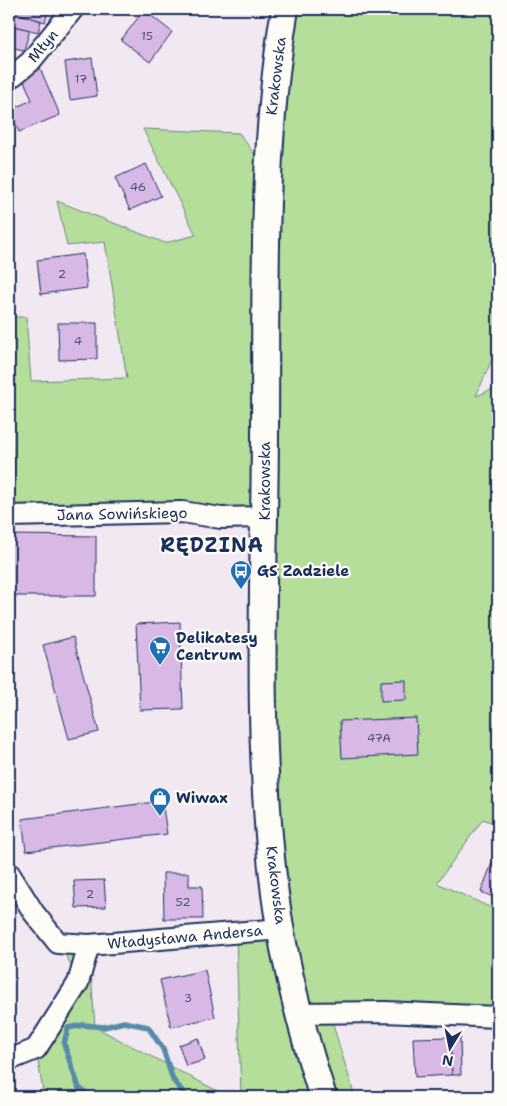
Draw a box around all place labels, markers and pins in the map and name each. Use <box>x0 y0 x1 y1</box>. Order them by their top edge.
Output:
bus stop icon: GS Zadziele <box>229 559 253 590</box>
place label: GS Zadziele <box>257 561 349 581</box>
place label: Delikatesy Centrum <box>176 628 258 665</box>
supermarket icon: Delikatesy Centrum <box>148 635 172 666</box>
shop icon: Wiwax <box>148 786 172 817</box>
place label: Wiwax <box>176 788 228 808</box>

